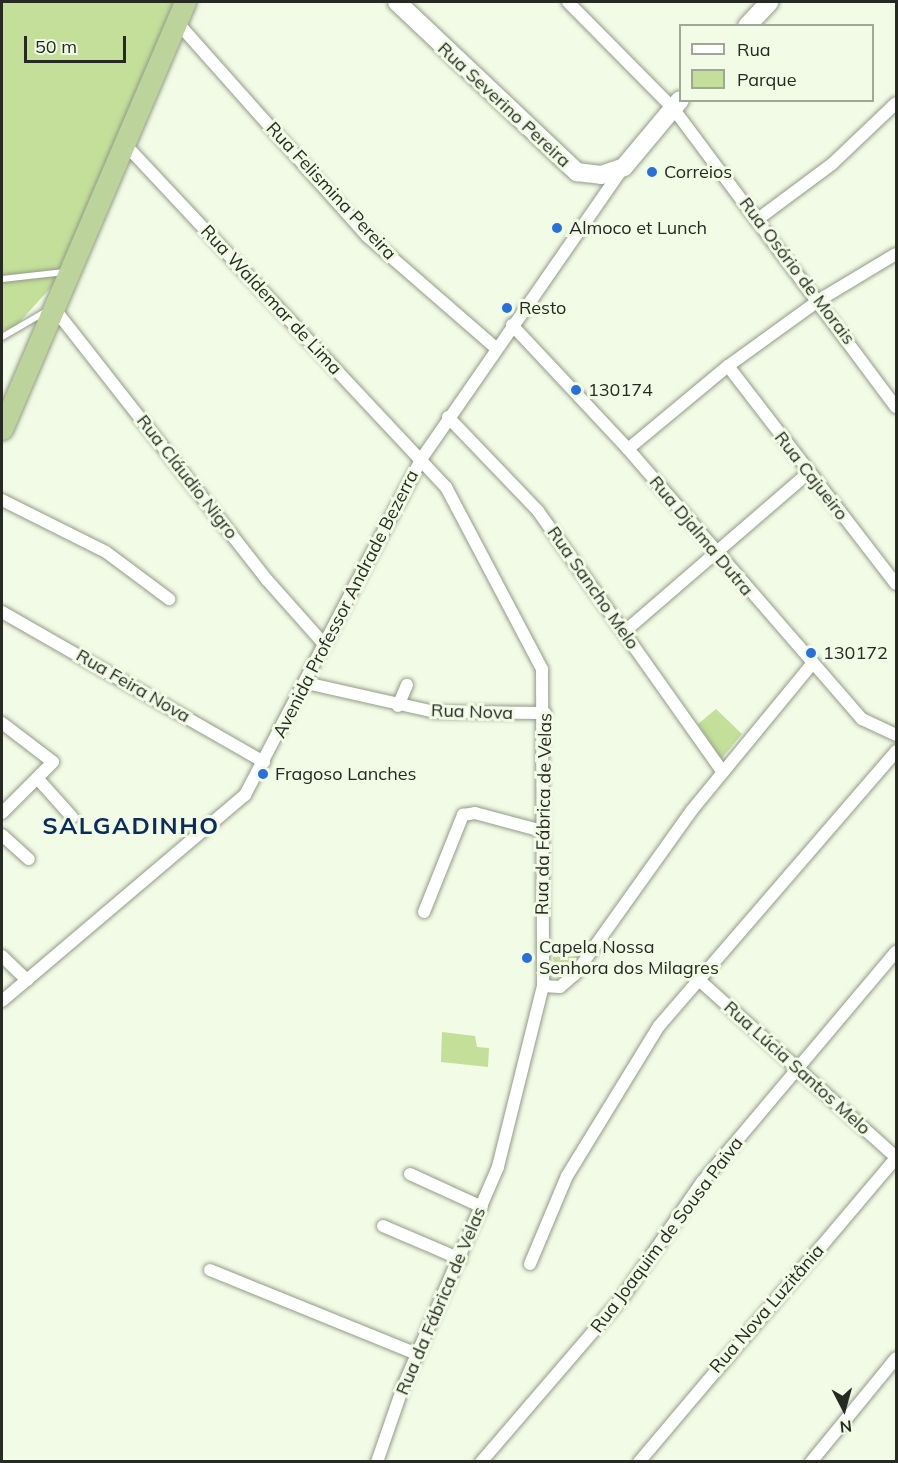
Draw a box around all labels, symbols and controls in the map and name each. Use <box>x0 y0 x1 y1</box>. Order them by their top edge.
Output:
scale bar <box>27 24 129 62</box>
legend <box>679 24 874 102</box>
text: 50 m <box>35 35 77 58</box>
street label: Rua Severino Pereira <box>433 38 575 172</box>
text: Rua <box>737 38 771 61</box>
text: Parque <box>737 68 796 91</box>
street label: Rua Felismina Pereira <box>262 118 400 264</box>
place label: Correios <box>664 161 732 183</box>
marker: Correios <box>645 165 659 179</box>
street label: Rua Osório de Morais <box>735 193 859 349</box>
place label: Almoco et Lunch <box>569 217 707 239</box>
street label: Rua Waldemar de Lima <box>196 221 346 379</box>
marker: Almoco et Lunch <box>550 221 564 235</box>
place label: Resto <box>519 297 566 319</box>
marker: Resto <box>500 301 514 315</box>
place label: 130174 <box>588 379 653 401</box>
marker: 130174 <box>569 383 583 397</box>
street label: Rua Cláudio Nigro <box>132 411 242 543</box>
street label: Rua Cajueiro <box>770 427 852 525</box>
street label: Avenida Professor Andrade Bezerra <box>269 466 423 742</box>
street label: Rua Djalma Dutra <box>645 472 757 600</box>
street label: Rua Sancho Melo <box>543 522 643 654</box>
place label: 130172 <box>823 642 888 664</box>
street label: Rua Feira Nova <box>72 645 194 727</box>
marker: 130172 <box>804 646 818 660</box>
street label: Rua Nova <box>431 700 513 724</box>
street label: Rua da Fábrica de Velas <box>531 713 557 915</box>
place label: Fragoso Lanches <box>275 763 417 785</box>
marker: Fragoso Lanches <box>256 767 270 781</box>
district label: SALGADINHO <box>42 812 220 840</box>
place label: Capela Nossa Senhora dos Milagres <box>539 937 719 980</box>
marker: Capela Nossa Senhora dos Milagres <box>520 951 534 965</box>
street label: Rua Lúcia Santos Melo <box>719 997 875 1139</box>
street label: Rua Joaquim de Sousa Paiva <box>586 1133 748 1337</box>
street label: Rua da Fábrica de Velas <box>392 1204 490 1398</box>
street label: Rua Nova Luzitânia <box>705 1240 829 1378</box>
north arrow <box>814 1379 874 1439</box>
text: N <box>839 1416 853 1437</box>

